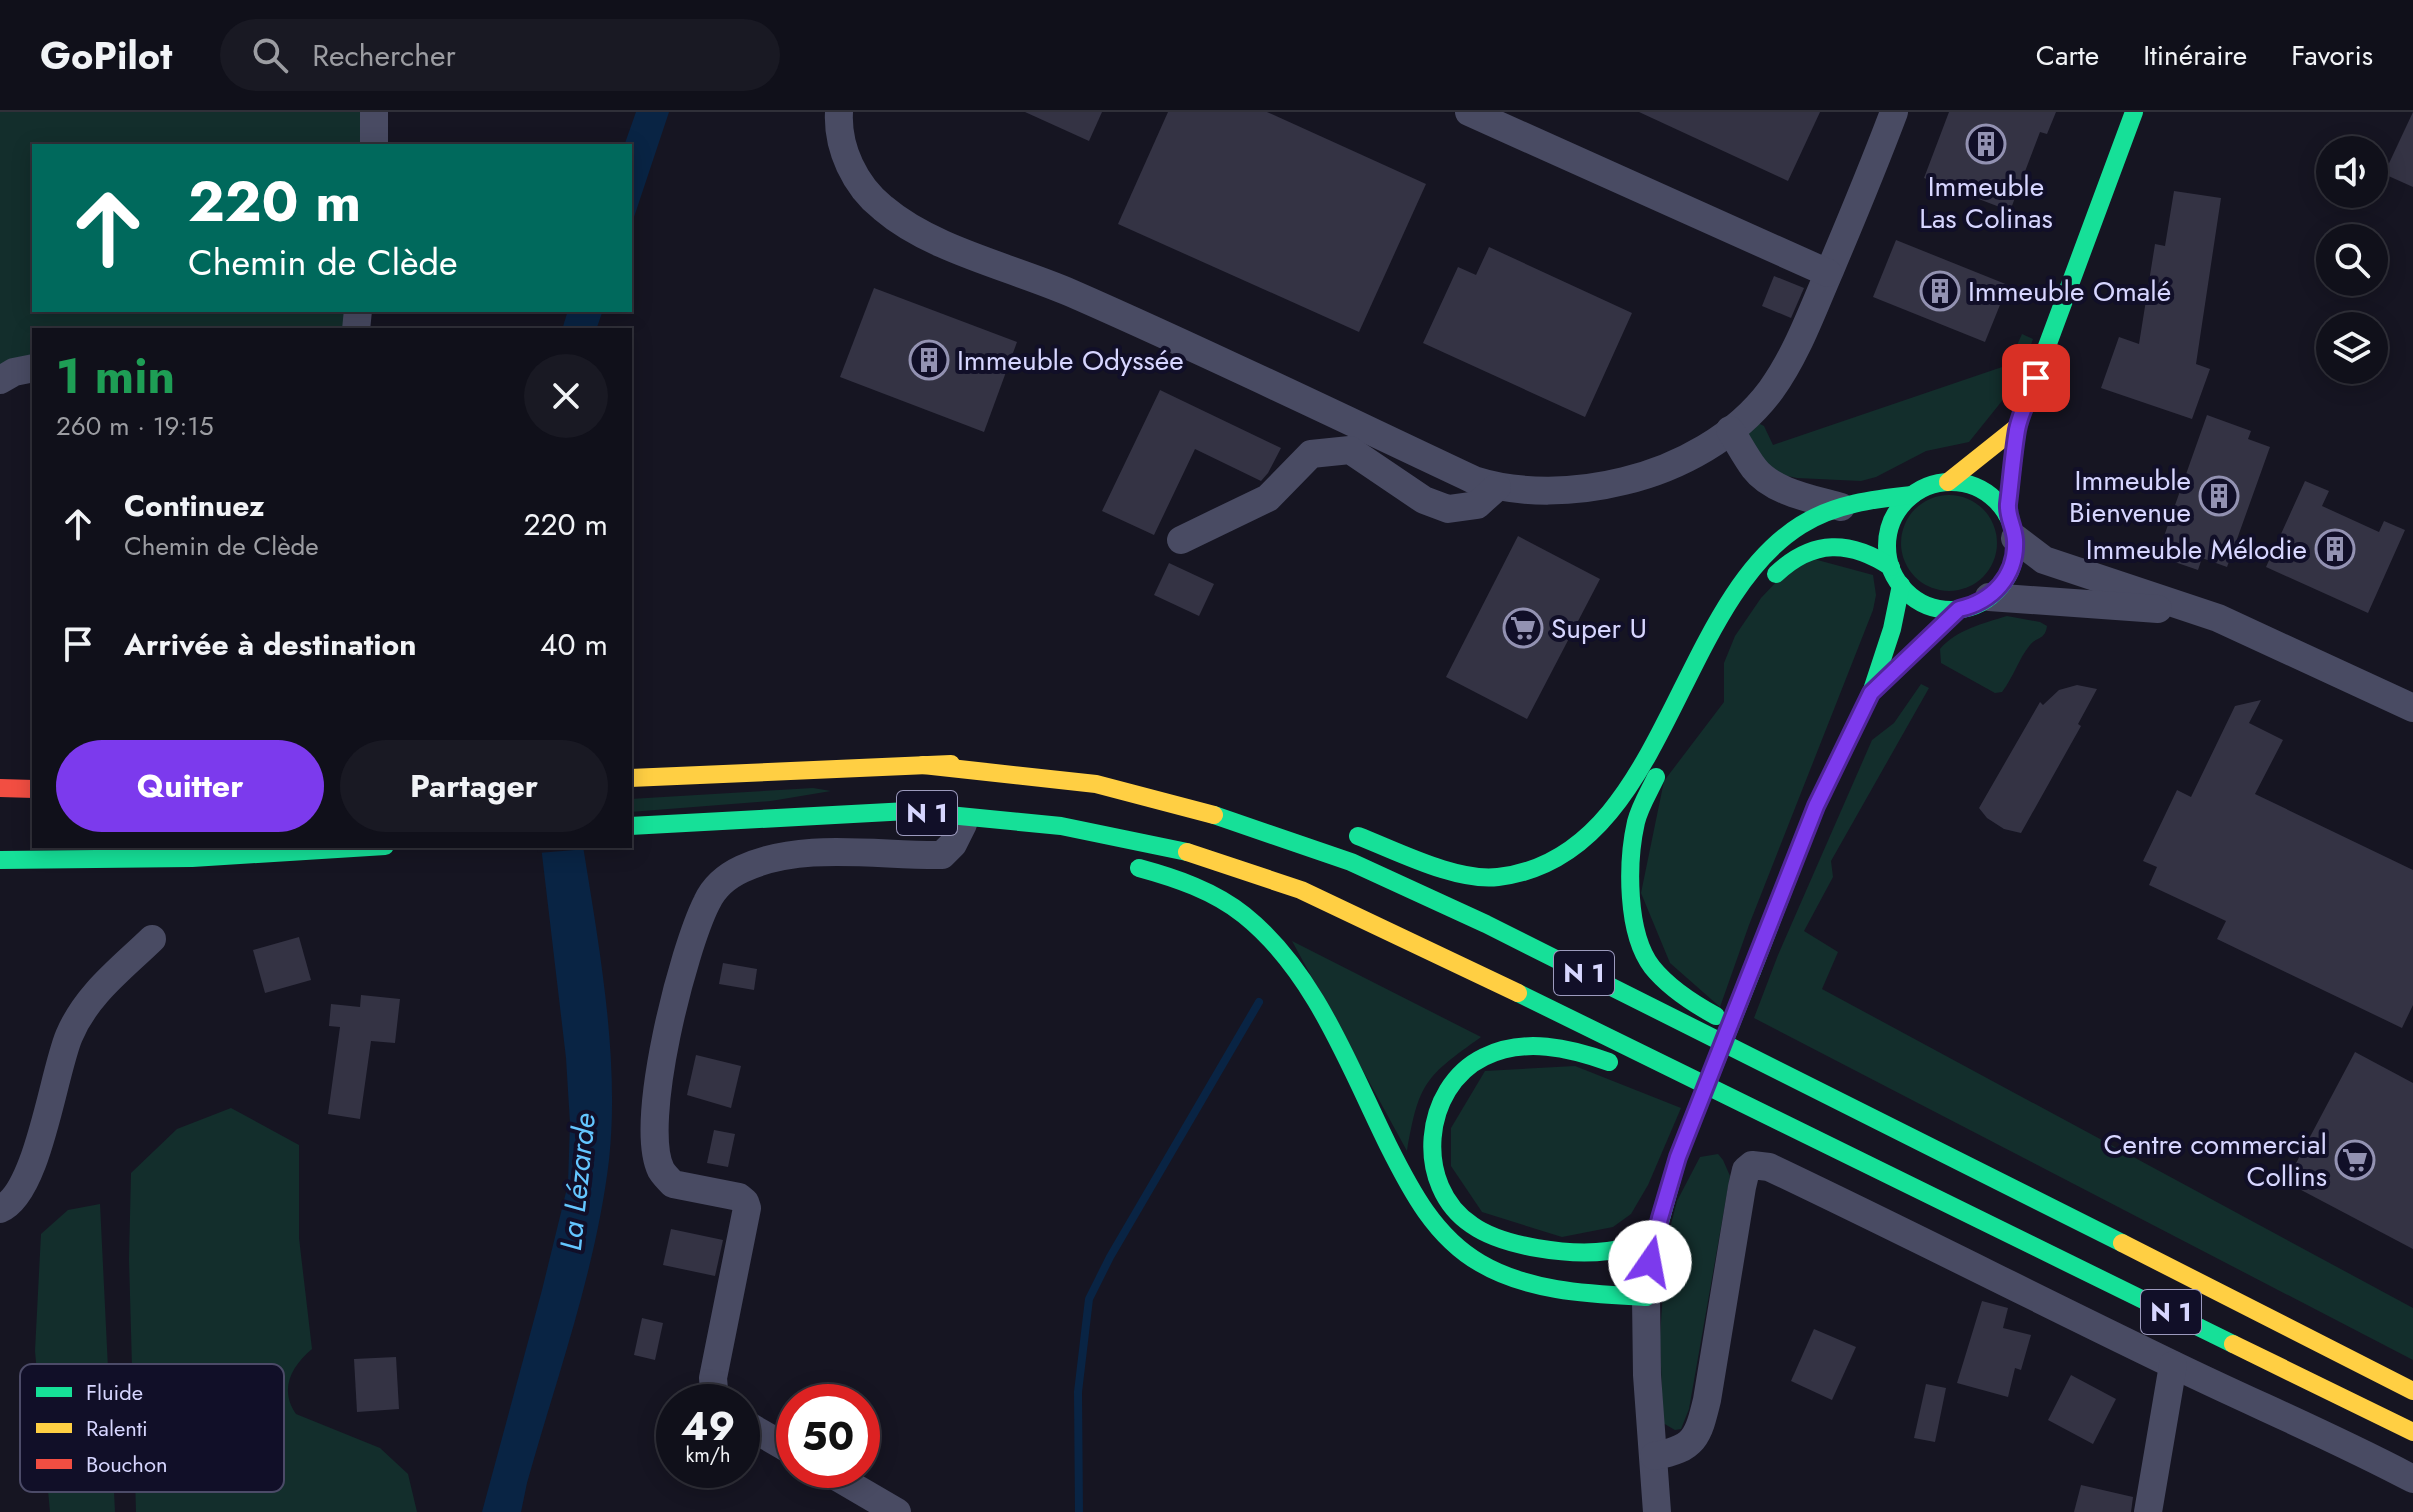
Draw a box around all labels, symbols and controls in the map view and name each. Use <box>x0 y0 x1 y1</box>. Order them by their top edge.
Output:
search box <box>220 19 780 91</box>
text: GoPilot <box>40 28 172 83</box>
icon: search <box>248 33 292 77</box>
text: Rechercher <box>312 34 456 77</box>
text: Carte <box>2036 35 2099 76</box>
text: Itinéraire <box>2143 35 2247 76</box>
text: Favoris <box>2291 35 2373 76</box>
building icon: Immeuble Las Colinas <box>1965 123 2007 165</box>
map controls <box>2316 136 2388 384</box>
button: sound <box>2316 136 2388 208</box>
text: 220 m <box>188 161 361 242</box>
place label: Immeuble Las Colinas <box>1919 166 2053 239</box>
icon: ahead <box>56 176 160 280</box>
button: search <box>2316 224 2388 296</box>
text: Chemin de Clède <box>188 236 458 288</box>
building icon: Immeuble Omalé <box>1919 270 1961 312</box>
place label: Immeuble Omalé <box>1968 271 2171 312</box>
button: layers <box>2316 312 2388 384</box>
building icon: Immeuble Odyssée <box>908 339 950 381</box>
place label: Immeuble Odyssée <box>957 340 1184 381</box>
text: 1 min <box>56 342 175 411</box>
pin <box>2002 344 2070 412</box>
button: close <box>524 354 608 438</box>
icon: arrive <box>2014 356 2058 400</box>
text: 260 m · 19:15 <box>56 407 214 445</box>
place label: Immeuble Bienvenue <box>2069 460 2191 533</box>
building icon: Immeuble Bienvenue <box>2198 475 2240 517</box>
text: Continuez <box>124 484 265 527</box>
icon: ahead <box>56 502 100 546</box>
text: 220 m <box>523 503 608 546</box>
text: Chemin de Clède <box>124 527 319 565</box>
building icon: Immeuble Mélodie <box>2314 528 2356 570</box>
place label: Immeuble Mélodie <box>2086 529 2307 570</box>
supermarket icon: Super U <box>1502 607 1544 649</box>
place label: Super U <box>1551 608 1647 649</box>
icon: arrive <box>56 622 100 666</box>
text: Arrivée à destination <box>124 623 416 666</box>
text: 40 m <box>540 623 608 666</box>
button: Quitter <box>56 740 324 832</box>
button: Partager <box>340 740 608 832</box>
road number: N 1 <box>897 791 957 835</box>
road number: N 1 <box>1554 951 1614 995</box>
water label: La Lézarde <box>549 1111 606 1253</box>
place label: Centre commercial Collins <box>2103 1124 2327 1197</box>
supermarket icon: Centre commercial Collins <box>2334 1139 2376 1181</box>
position arrow <box>1608 1220 1692 1304</box>
road number: N 1 <box>2141 1290 2201 1334</box>
legend <box>20 1364 284 1492</box>
text: Fluide <box>86 1376 143 1408</box>
speed limit sign: 50 <box>776 1384 880 1488</box>
text: 49 <box>681 1397 735 1455</box>
text: Ralenti <box>86 1412 148 1444</box>
text: km/h <box>685 1441 731 1470</box>
text: Bouchon <box>86 1448 167 1480</box>

